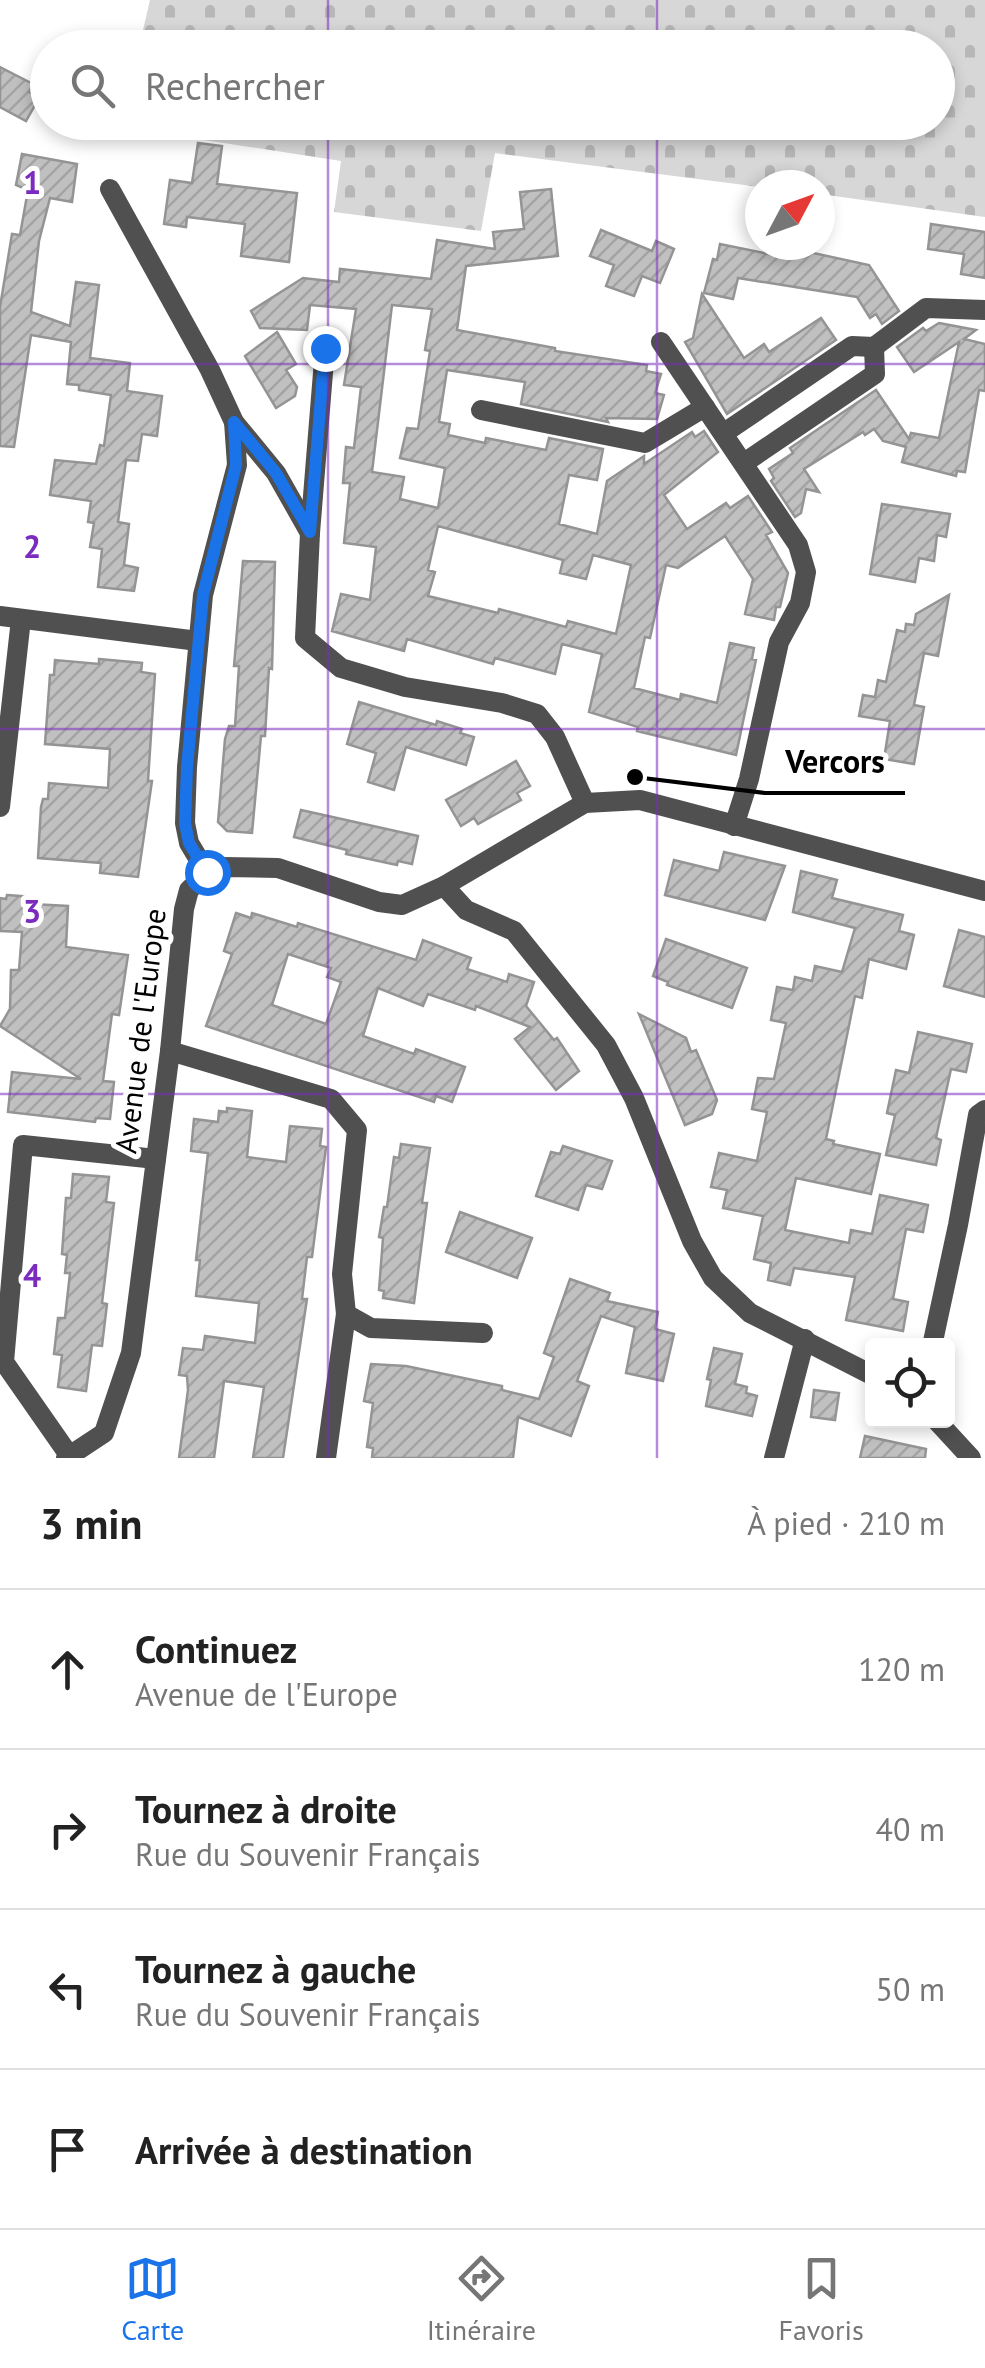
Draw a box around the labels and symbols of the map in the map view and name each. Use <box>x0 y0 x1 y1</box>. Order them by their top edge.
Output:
text: 1 <box>23 161 41 203</box>
north arrow <box>745 170 835 260</box>
route end <box>303 326 349 372</box>
text: 2 <box>23 525 41 567</box>
callout: Vercors <box>765 731 905 793</box>
text: Vercors <box>784 740 885 782</box>
route start <box>185 850 231 896</box>
text: 3 <box>23 890 41 932</box>
street label: Avenue de l'Europe <box>105 906 174 1155</box>
text: 4 <box>23 1254 41 1296</box>

